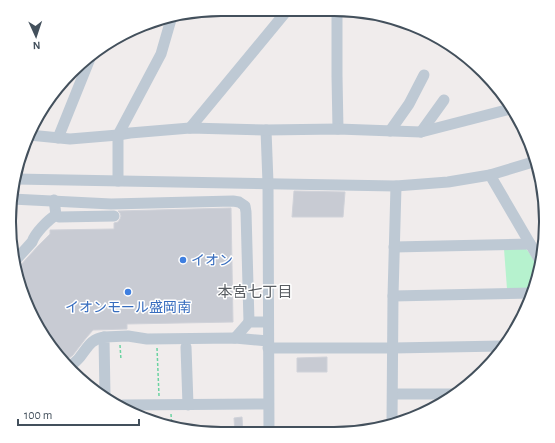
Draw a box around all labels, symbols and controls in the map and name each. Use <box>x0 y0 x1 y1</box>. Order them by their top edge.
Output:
north arrow <box>16 16 56 56</box>
text: N <box>32 40 41 51</box>
place label: イオン <box>191 254 233 268</box>
marker: イオン <box>178 255 188 265</box>
district label: 本宮七丁目 <box>217 284 293 300</box>
marker: イオンモール盛岡南 <box>123 287 133 297</box>
place label: イオンモール盛岡南 <box>65 299 191 315</box>
scale bar <box>18 401 139 427</box>
text: 100 m <box>24 409 52 421</box>

